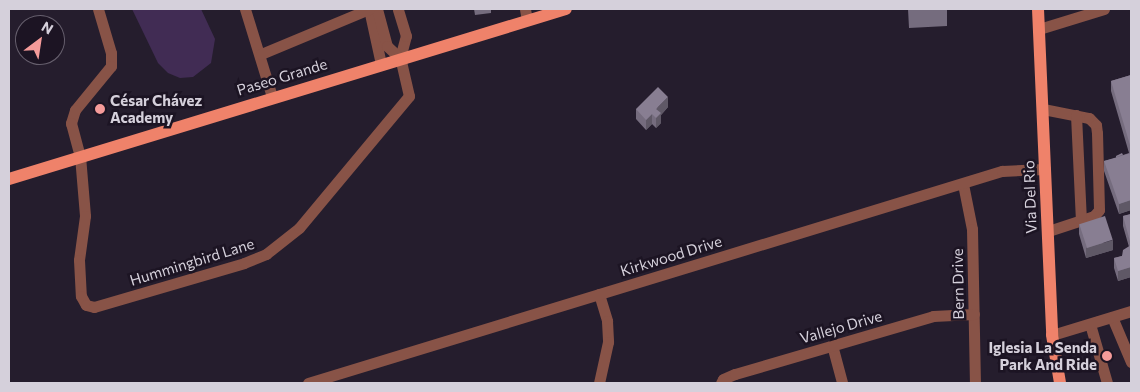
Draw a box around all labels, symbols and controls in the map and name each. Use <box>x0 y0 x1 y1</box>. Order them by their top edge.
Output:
north arrow <box>15 15 65 65</box>
text: N <box>39 18 56 38</box>
street label: Paseo Grande <box>235 55 329 99</box>
place label: César Chávez Academy <box>110 91 202 126</box>
marker: César Chávez Academy <box>94 103 106 115</box>
street label: Via Del Rio <box>1020 160 1040 234</box>
street label: Kirkwood Drive <box>618 232 724 280</box>
street label: Hummingbird Lane <box>128 234 256 290</box>
street label: Bern Drive <box>948 248 968 320</box>
street label: Vallejo Drive <box>798 307 884 347</box>
place label: Iglesia La Senda Park And Ride <box>988 338 1097 373</box>
marker: Iglesia La Senda Park And Ride <box>1101 350 1113 362</box>

